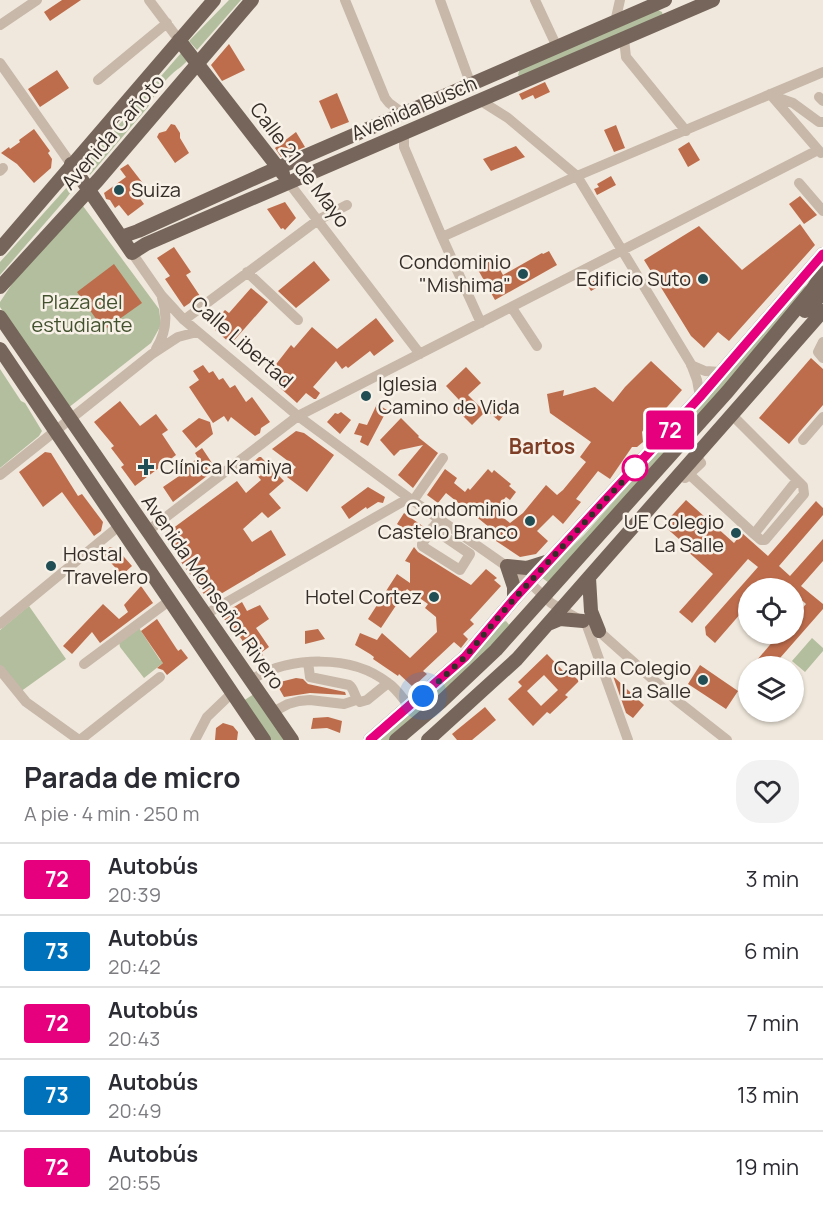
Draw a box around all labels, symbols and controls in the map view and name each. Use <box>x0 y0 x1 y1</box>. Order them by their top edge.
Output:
street label: Avenida Cañoto <box>55 68 171 195</box>
street label: Avenida Busch <box>347 69 481 146</box>
street label: Calle 21 de Mayo <box>244 96 357 233</box>
place label: Suiza <box>131 176 181 203</box>
marker: Suiza <box>112 183 126 197</box>
place label: Condominio "Mishima" <box>399 248 511 298</box>
place label: Edificio Suto <box>576 265 691 292</box>
marker: Condominio "Mishima" <box>516 267 530 281</box>
marker: Edificio Suto <box>696 272 710 286</box>
park label: Plaza del estudiante <box>32 288 132 338</box>
street label: Calle Libertad <box>186 290 299 393</box>
place label: Iglesia Camino de Vida <box>378 370 520 420</box>
marker: Iglesia Camino de Vida <box>359 389 373 403</box>
line badge: 72 <box>643 410 697 450</box>
text: 72 <box>658 416 682 444</box>
district label: Bartos <box>509 432 575 460</box>
place label: Clínica Kamiya <box>160 453 292 480</box>
unlabelled marker <box>622 455 648 481</box>
marker: Clínica Kamiya <box>137 458 155 476</box>
street label: Avenida Monseñor Rivero <box>136 489 291 695</box>
place label: Condominio Castelo Branco <box>378 495 518 545</box>
place label: UE Colegio La Salle <box>624 508 724 558</box>
marker: Condominio Castelo Branco <box>523 514 537 528</box>
marker: UE Colegio La Salle <box>729 526 743 540</box>
place label: Hostal Travelero <box>63 540 148 590</box>
marker: Hostal Travelero <box>44 559 58 573</box>
map controls <box>738 578 804 722</box>
button: locate <box>738 578 804 644</box>
place label: Hotel Cortez <box>305 583 422 610</box>
marker: Hotel Cortez <box>427 590 441 604</box>
place label: Capilla Colegio La Salle <box>554 654 691 704</box>
button: layers <box>738 656 804 722</box>
marker: Capilla Colegio La Salle <box>696 673 710 687</box>
your location <box>408 681 438 711</box>
text: Parada de micro <box>24 758 241 796</box>
button: heart <box>736 760 799 823</box>
text: A pie · 4 min · 250 m <box>24 800 199 827</box>
text: Autobús <box>108 851 198 881</box>
text: 3 min <box>746 864 799 894</box>
text: 72 <box>45 865 69 893</box>
text: 20:39 <box>108 881 161 908</box>
text: Autobús <box>108 923 198 953</box>
text: 6 min <box>744 936 799 966</box>
text: 73 <box>45 937 69 965</box>
text: 20:42 <box>108 953 161 980</box>
text: Autobús <box>108 995 198 1025</box>
text: 7 min <box>747 1008 799 1038</box>
text: 72 <box>45 1009 69 1037</box>
text: 20:43 <box>108 1025 160 1052</box>
text: Autobús <box>108 1067 198 1097</box>
text: 13 min <box>737 1080 799 1110</box>
text: 73 <box>45 1081 69 1109</box>
text: 20:49 <box>108 1097 162 1124</box>
text: Autobús <box>108 1139 198 1169</box>
text: 19 min <box>736 1152 799 1182</box>
text: 72 <box>45 1153 69 1181</box>
text: 20:55 <box>108 1169 161 1196</box>

